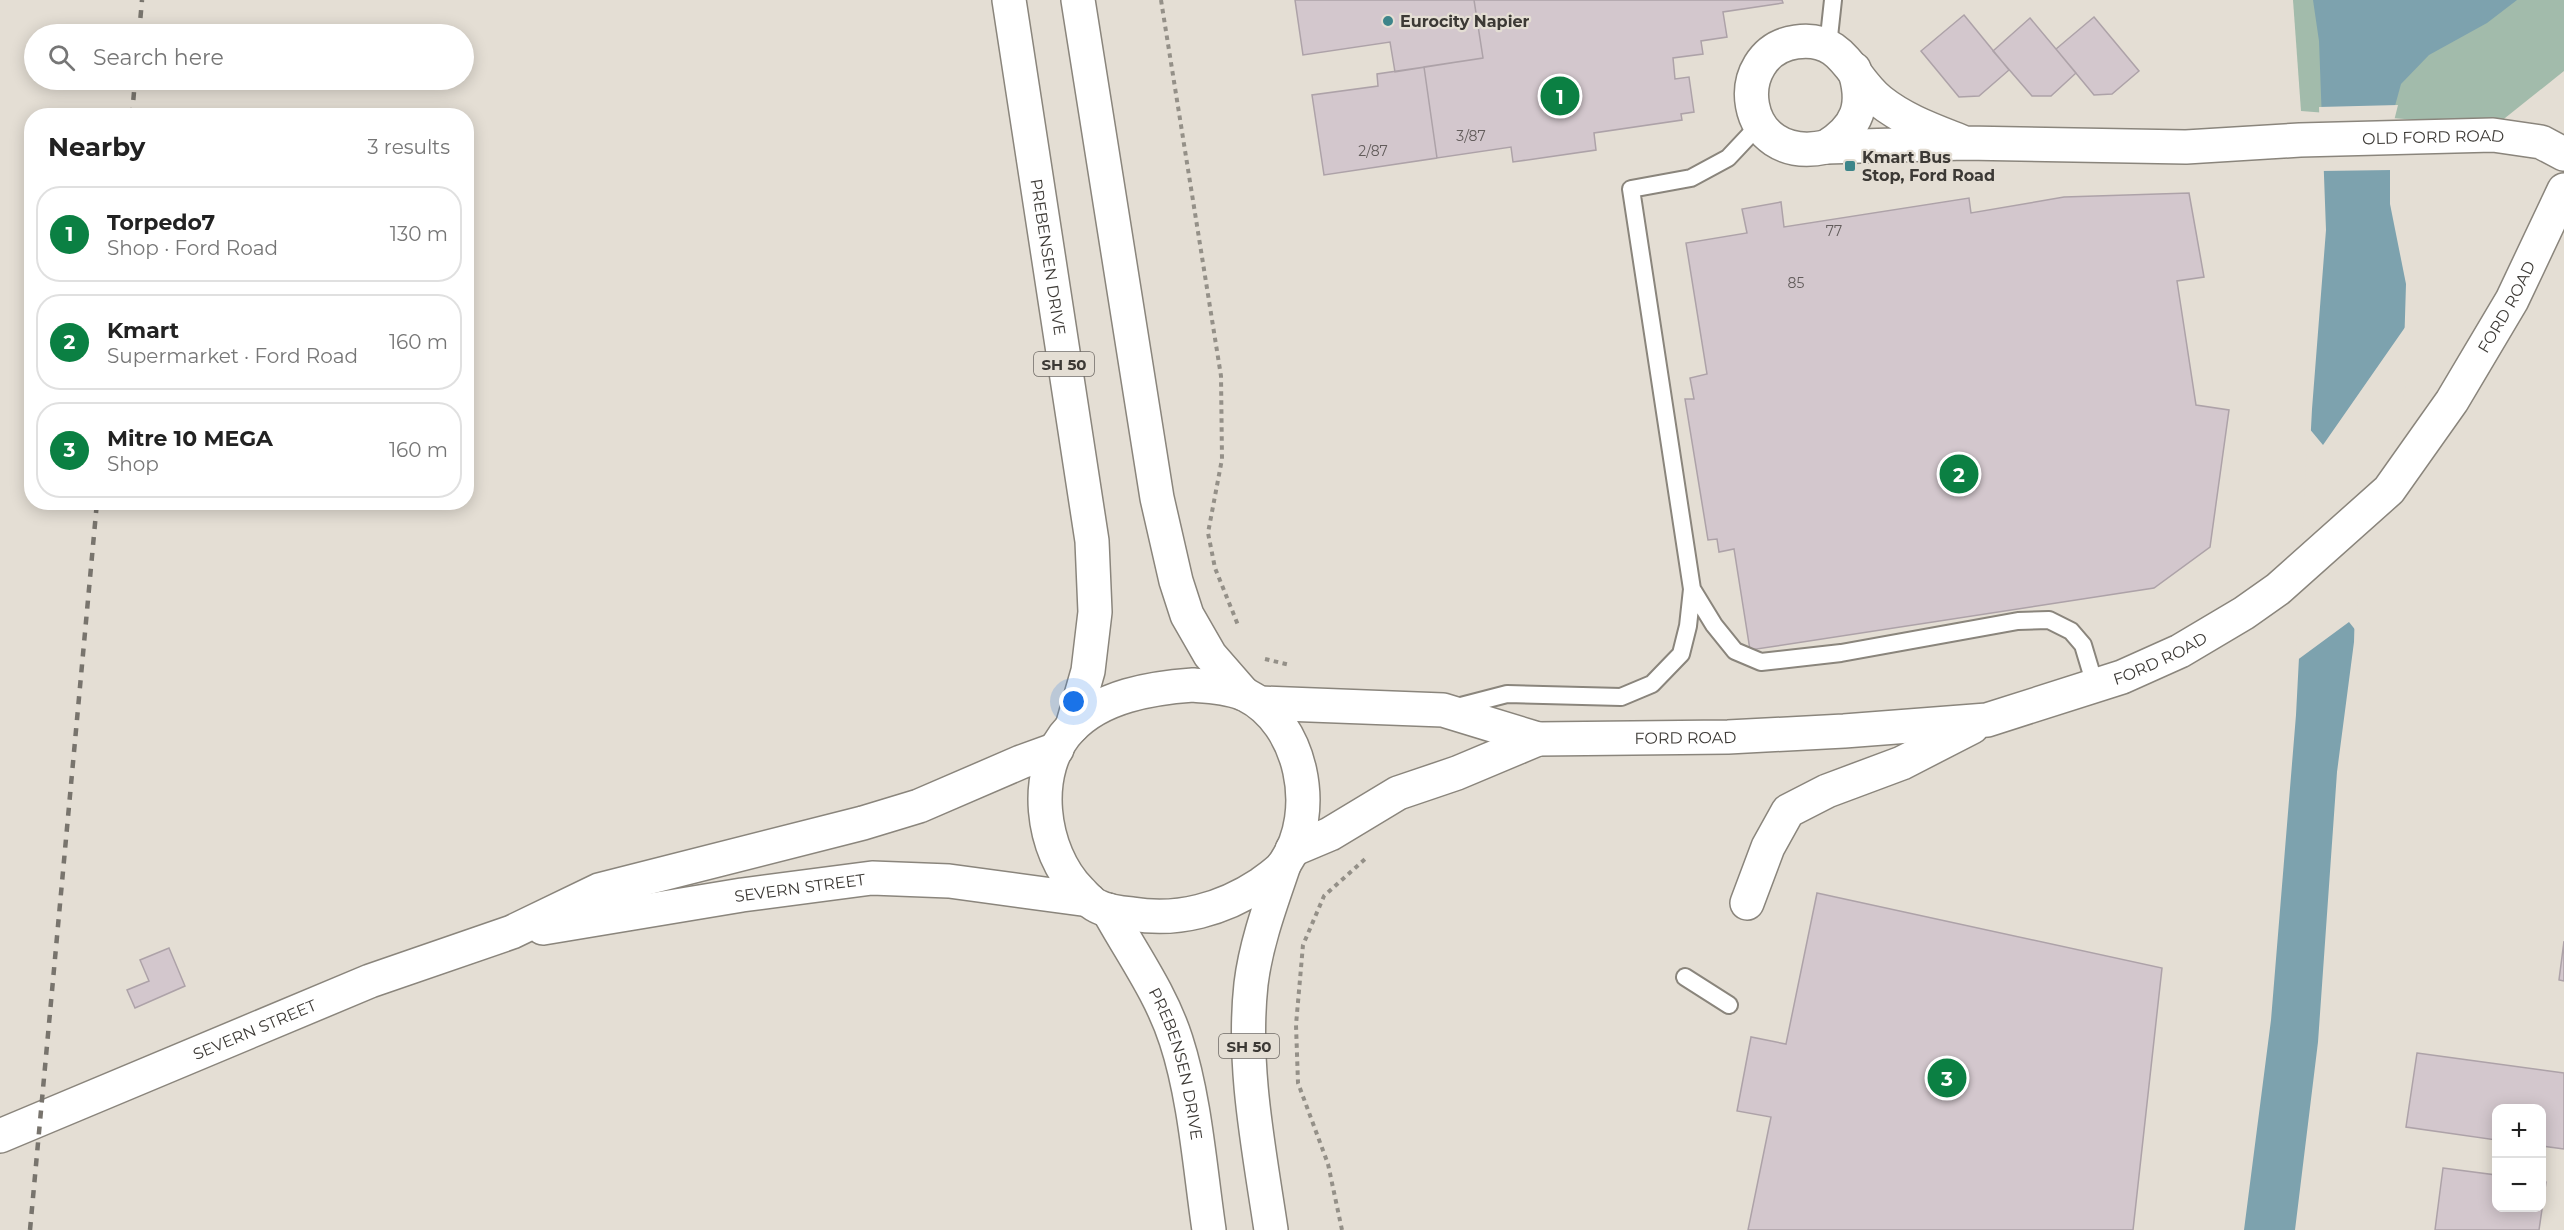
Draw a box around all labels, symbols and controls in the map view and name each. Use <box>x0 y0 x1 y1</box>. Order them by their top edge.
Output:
place label: Eurocity Napier <box>1400 12 1530 31</box>
marker: Eurocity Napier <box>1381 14 1395 28</box>
search box <box>24 24 474 90</box>
icon: search <box>45 41 78 74</box>
text: Search here <box>93 44 224 71</box>
pin: 1 <box>1540 74 1580 118</box>
street label: OLD FORD ROAD <box>2362 125 2506 148</box>
house number: 3/87 <box>1456 127 1486 145</box>
text: Nearby <box>48 131 145 163</box>
text: 3 results <box>367 135 450 159</box>
house number: 2/87 <box>1358 142 1388 160</box>
place label: Kmart Bus Stop, Ford Road <box>1862 148 1995 185</box>
marker: Kmart Bus Stop, Ford Road <box>1843 159 1857 173</box>
street label: PREBENSEN DRIVE <box>1027 177 1070 337</box>
text: Torpedo7 <box>107 209 215 236</box>
text: 1 <box>66 222 73 246</box>
text: 130 m <box>390 222 448 246</box>
house number: 77 <box>1826 222 1842 240</box>
text: Shop · Ford Road <box>107 236 278 260</box>
street label: FORD ROAD <box>2473 258 2539 356</box>
house number: 85 <box>1788 274 1805 292</box>
text: Kmart <box>107 317 179 344</box>
text: 2 <box>64 330 75 354</box>
text: 160 m <box>389 330 448 354</box>
text: Supermarket · Ford Road <box>107 344 358 368</box>
road number: SH 50 <box>1034 352 1094 376</box>
text: Mitre 10 MEGA <box>107 425 273 452</box>
text: 3 <box>64 438 75 462</box>
text: 160 m <box>389 438 448 462</box>
text: Shop <box>107 452 159 476</box>
pin: 2 <box>1940 452 1978 496</box>
street label: FORD ROAD <box>2111 628 2210 689</box>
your location <box>1059 687 1088 716</box>
street label: FORD ROAD <box>1634 727 1737 747</box>
street label: SEVERN STREET <box>733 869 867 906</box>
street label: PREBENSEN DRIVE <box>1145 984 1207 1141</box>
street label: SEVERN STREET <box>190 995 320 1064</box>
road number: SH 50 <box>1219 1034 1279 1058</box>
pin: 3 <box>1928 1056 1966 1100</box>
map controls <box>2492 1104 2546 1212</box>
button: + <box>2492 1104 2546 1158</box>
button: − <box>2492 1158 2546 1212</box>

